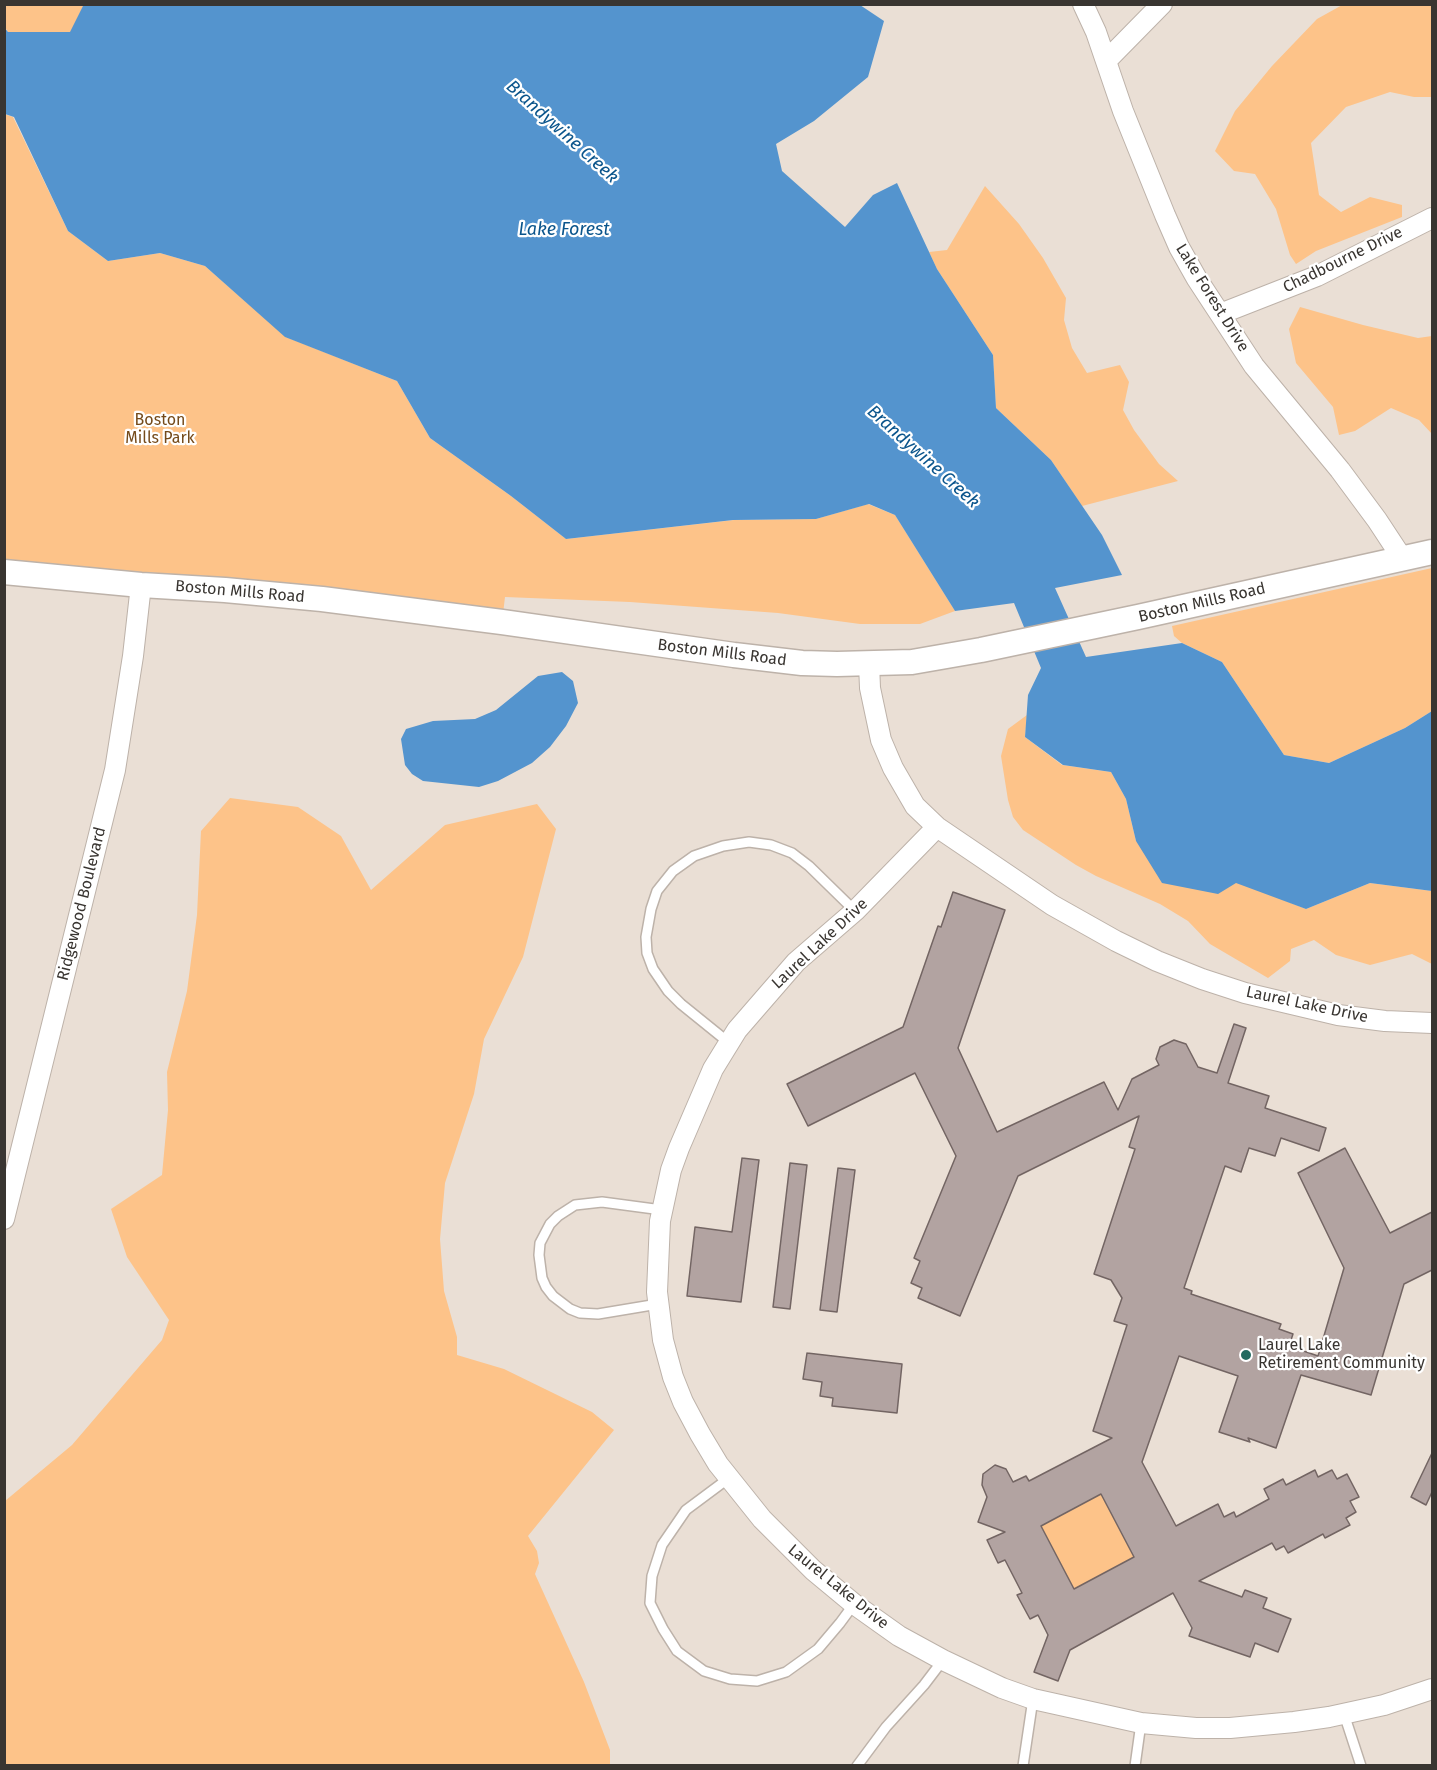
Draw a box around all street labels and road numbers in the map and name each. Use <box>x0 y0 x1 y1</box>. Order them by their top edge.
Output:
street label: Chadbourne Drive <box>1280 223 1406 297</box>
street label: Lake Forest Drive <box>1171 241 1253 355</box>
street label: Boston Mills Road <box>174 577 306 607</box>
street label: Boston Mills Road <box>1137 579 1267 627</box>
street label: Boston Mills Road <box>656 636 788 670</box>
street label: Ridgewood Boulevard <box>54 825 110 983</box>
street label: Laurel Lake Drive <box>768 895 872 993</box>
street label: Laurel Lake Drive <box>1244 983 1370 1027</box>
street label: Laurel Lake Drive <box>784 1540 892 1634</box>

